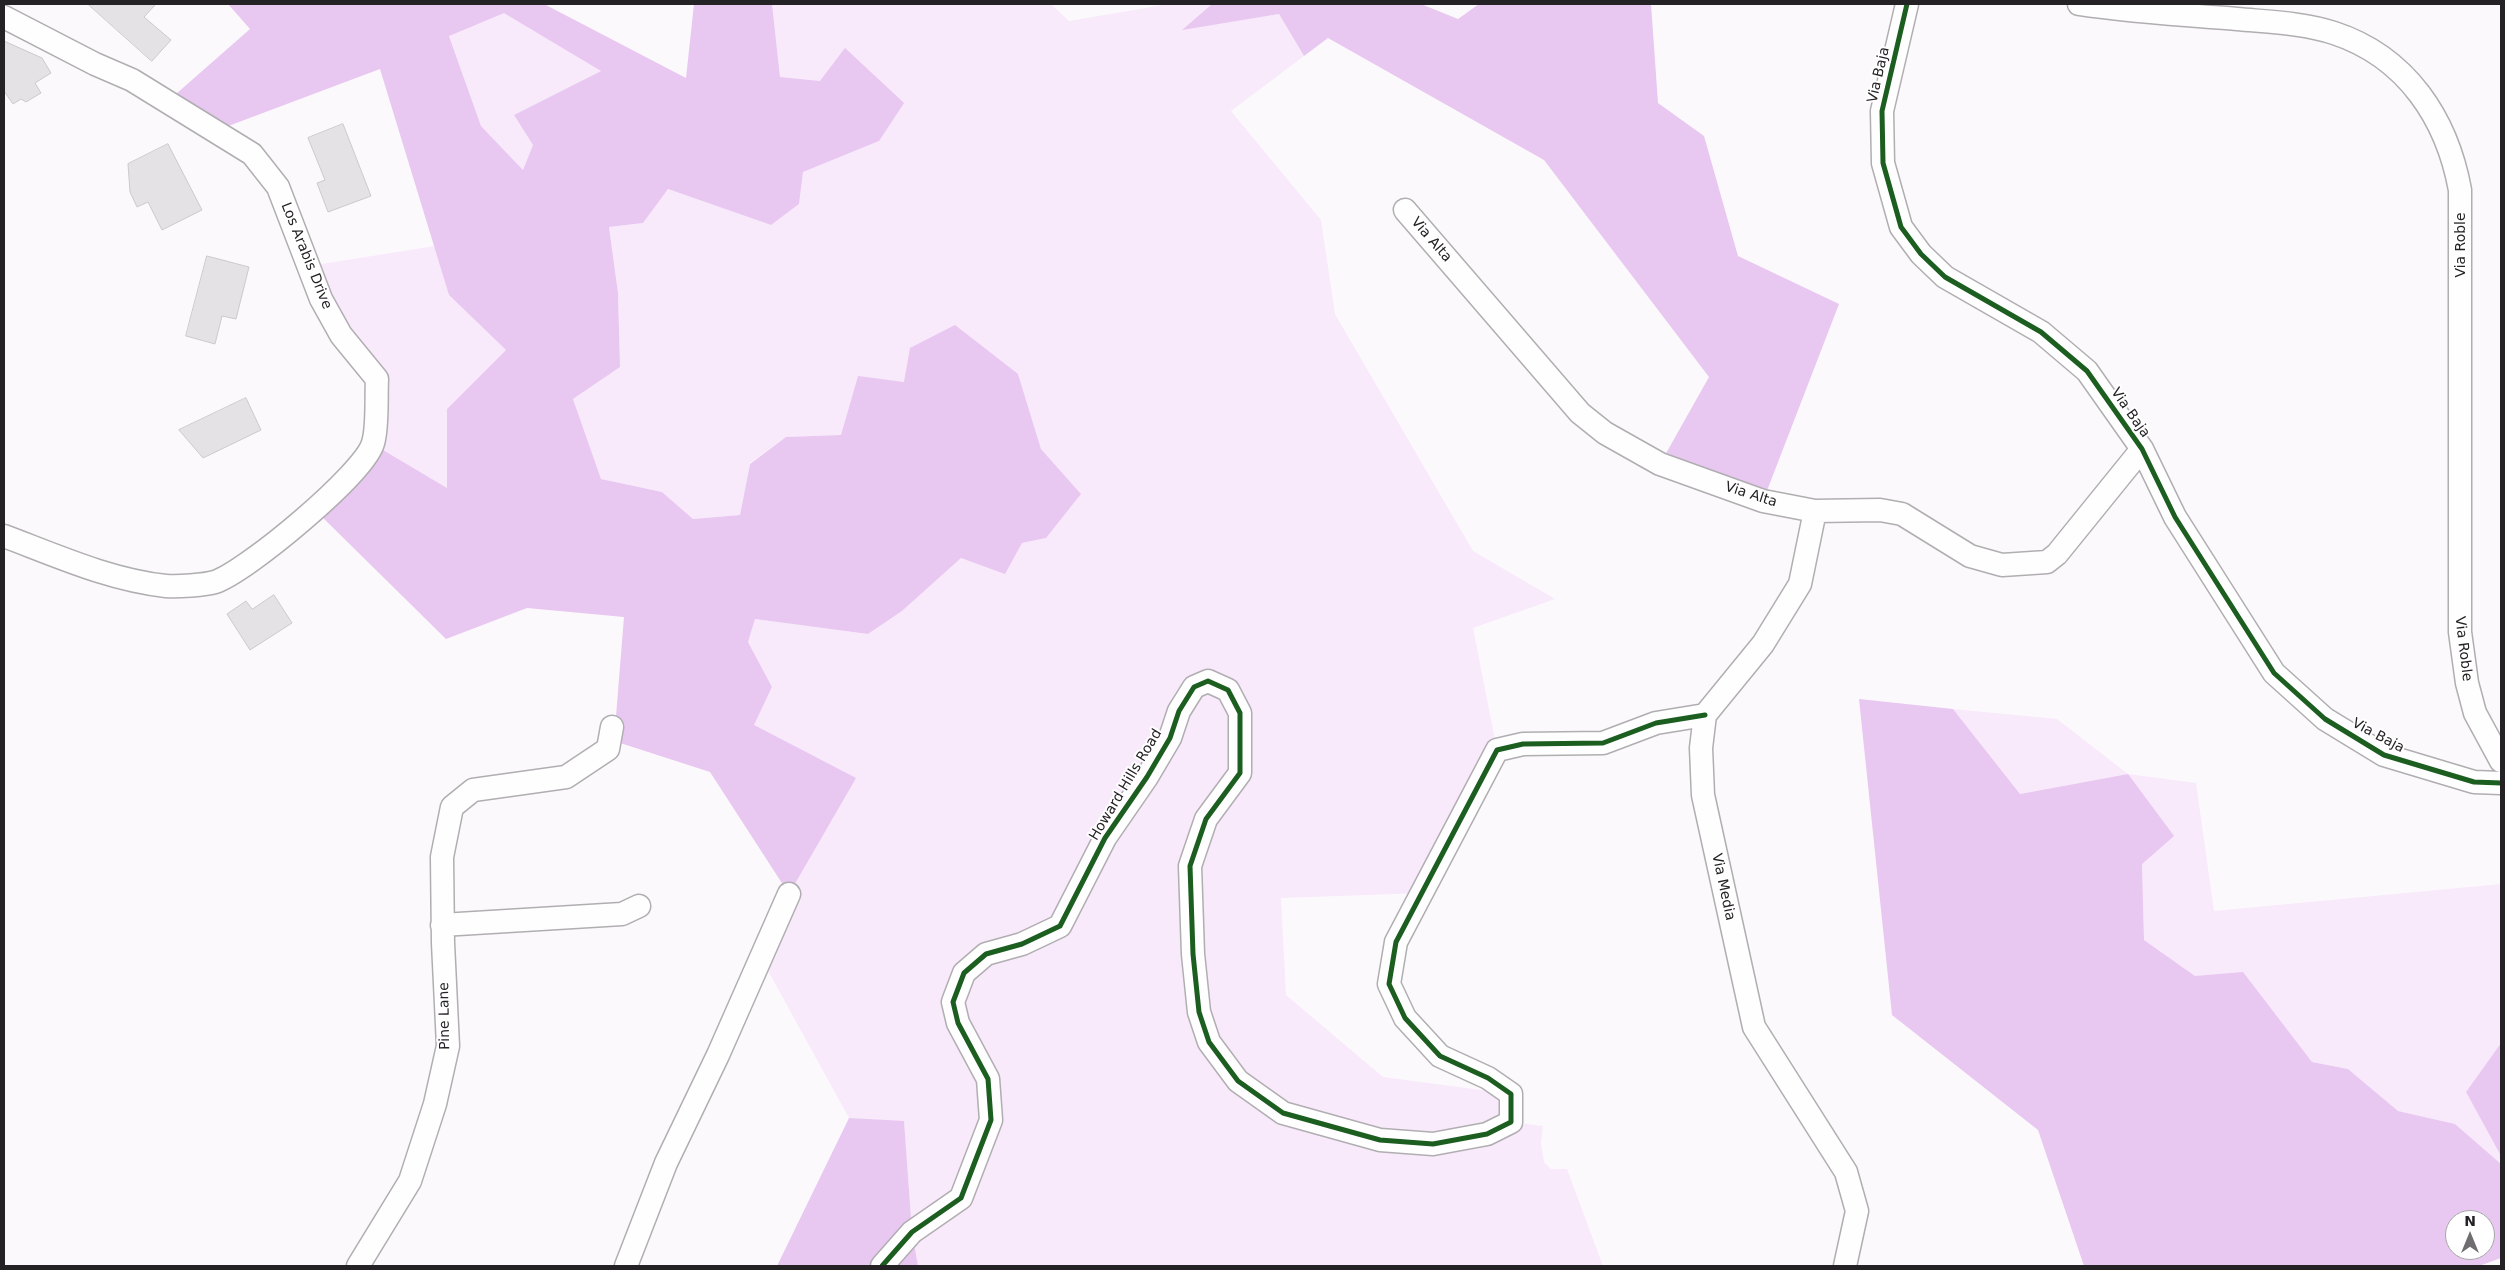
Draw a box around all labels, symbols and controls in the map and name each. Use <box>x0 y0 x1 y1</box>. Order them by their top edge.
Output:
street label: Via Baja <box>1864 45 1894 105</box>
street label: Los Arabis Drive <box>277 200 335 312</box>
street label: Via Roble <box>2453 212 2469 278</box>
street label: Via Alta <box>1407 214 1455 266</box>
street label: Via Baja <box>2107 385 2153 441</box>
street label: Via Alta <box>1723 479 1779 511</box>
street label: Via Roble <box>2451 616 2475 682</box>
street label: Via Baja <box>2349 715 2407 757</box>
street label: Howard Hills Road <box>1086 726 1166 844</box>
street label: Via Media <box>1708 852 1738 922</box>
street label: Pine Lane <box>436 982 454 1050</box>
north arrow <box>2445 1210 2495 1260</box>
text: N <box>2464 1213 2476 1229</box>

